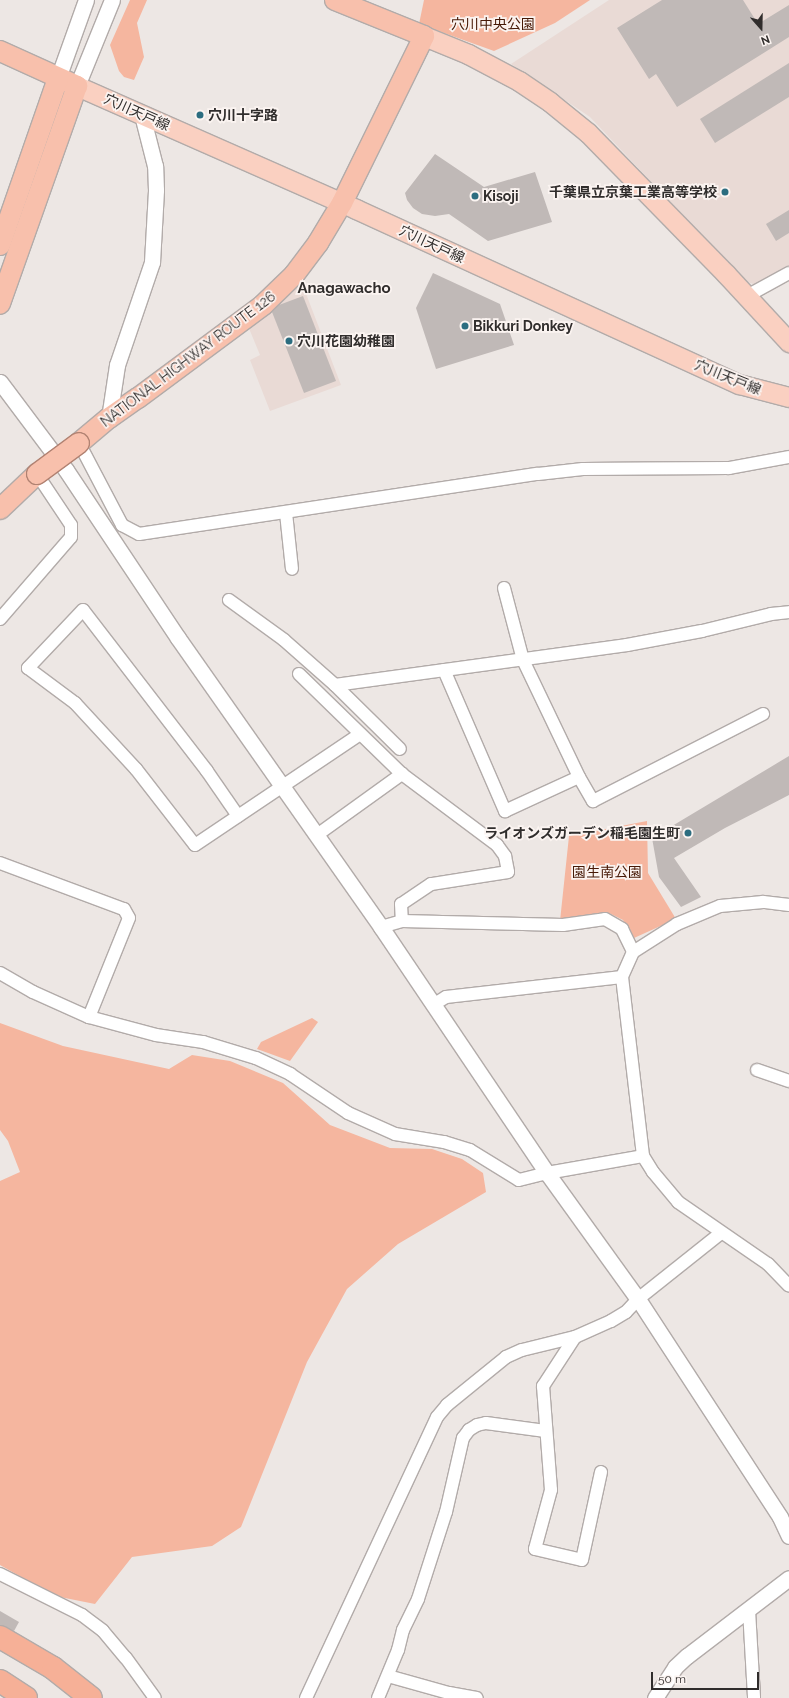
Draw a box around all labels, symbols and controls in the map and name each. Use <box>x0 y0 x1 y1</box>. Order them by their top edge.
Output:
north arrow <box>741 8 781 48</box>
park label: 穴川中央公園 <box>451 16 535 32</box>
text: N <box>759 32 771 47</box>
street label: 穴川天戸線 <box>102 90 172 134</box>
place label: 穴川十字路 <box>208 107 278 123</box>
marker: 穴川十字路 <box>195 110 205 120</box>
place label: 千葉県立京葉工業高等学校 <box>549 184 717 200</box>
marker: 千葉県立京葉工業高等学校 <box>720 187 730 197</box>
place label: Kisoji <box>483 188 519 204</box>
marker: Kisoji <box>470 191 480 201</box>
street label: 穴川天戸線 <box>397 222 467 266</box>
district label: Anagawacho <box>297 280 391 298</box>
street label: NATIONAL HIGHWAY ROUTE 126 <box>97 287 279 431</box>
place label: Bikkuri Donkey <box>473 318 573 334</box>
marker: Bikkuri Donkey <box>460 321 470 331</box>
place label: 穴川花園幼稚園 <box>297 333 395 349</box>
marker: 穴川花園幼稚園 <box>284 336 294 346</box>
street label: 穴川天戸線 <box>692 356 764 398</box>
place label: ライオンズガーデン稲毛園生町 <box>484 825 680 841</box>
marker: ライオンズガーデン稲毛園生町 <box>683 828 693 838</box>
park label: 園生南公園 <box>572 864 642 880</box>
scale bar <box>653 1664 761 1690</box>
text: 50 m <box>658 1672 686 1686</box>

